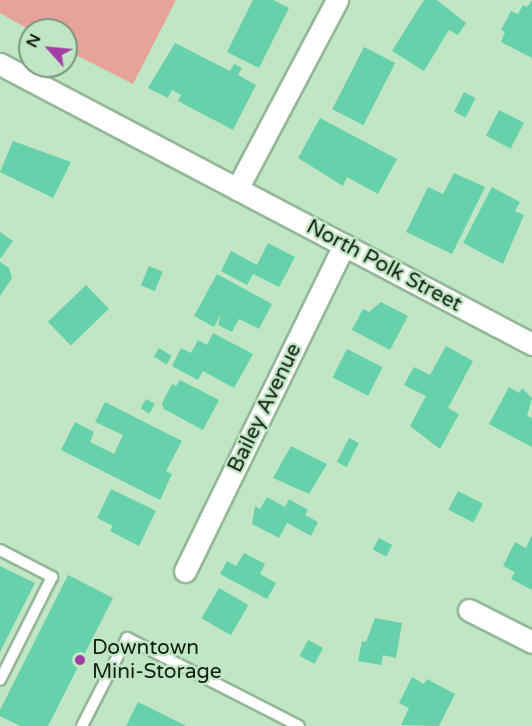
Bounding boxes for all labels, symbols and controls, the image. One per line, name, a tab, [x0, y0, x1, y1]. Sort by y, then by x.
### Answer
north arrow	[18, 18, 78, 78]
text: N	[22, 30, 46, 51]
street label: North Polk Street	[302, 214, 466, 318]
street label: Bailey Avenue	[223, 339, 307, 477]
place label: Downtown Mini-Storage	[92, 635, 222, 685]
marker: Downtown Mini-Storage	[73, 653, 87, 667]

